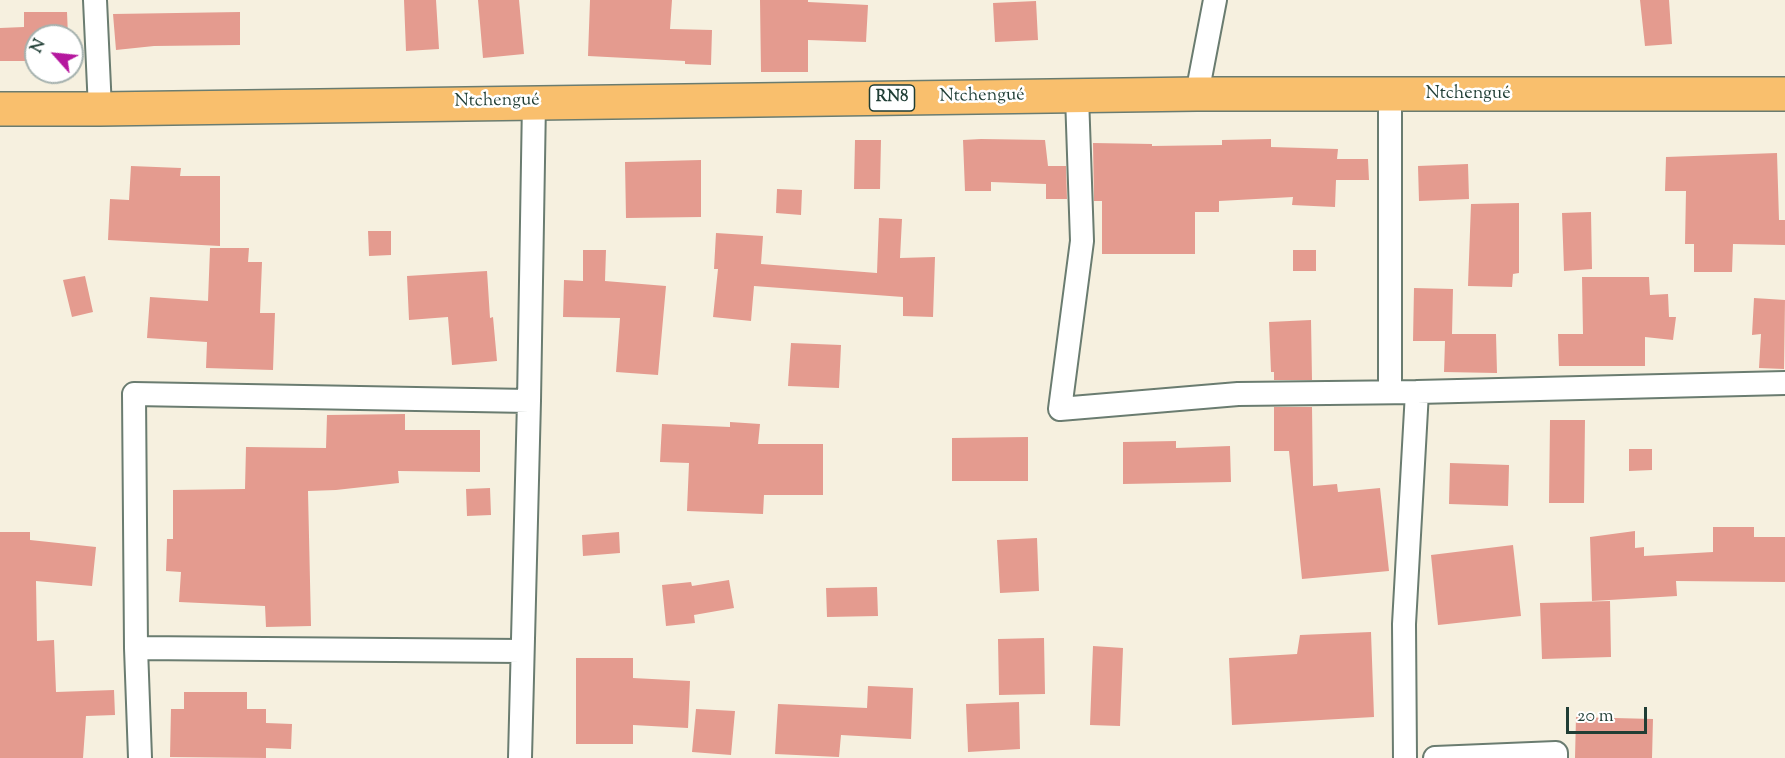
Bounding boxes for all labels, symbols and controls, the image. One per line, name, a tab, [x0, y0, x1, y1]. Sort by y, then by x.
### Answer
north arrow	[24, 24, 84, 84]
text: N	[26, 36, 52, 57]
street label: Ntchengué	[1425, 84, 1511, 106]
road number: RN8	[870, 85, 914, 111]
street label: Ntchengué	[939, 85, 1025, 109]
street label: Ntchengué	[454, 90, 540, 114]
scale bar	[1569, 695, 1650, 733]
text: 20 m	[1577, 704, 1614, 730]

